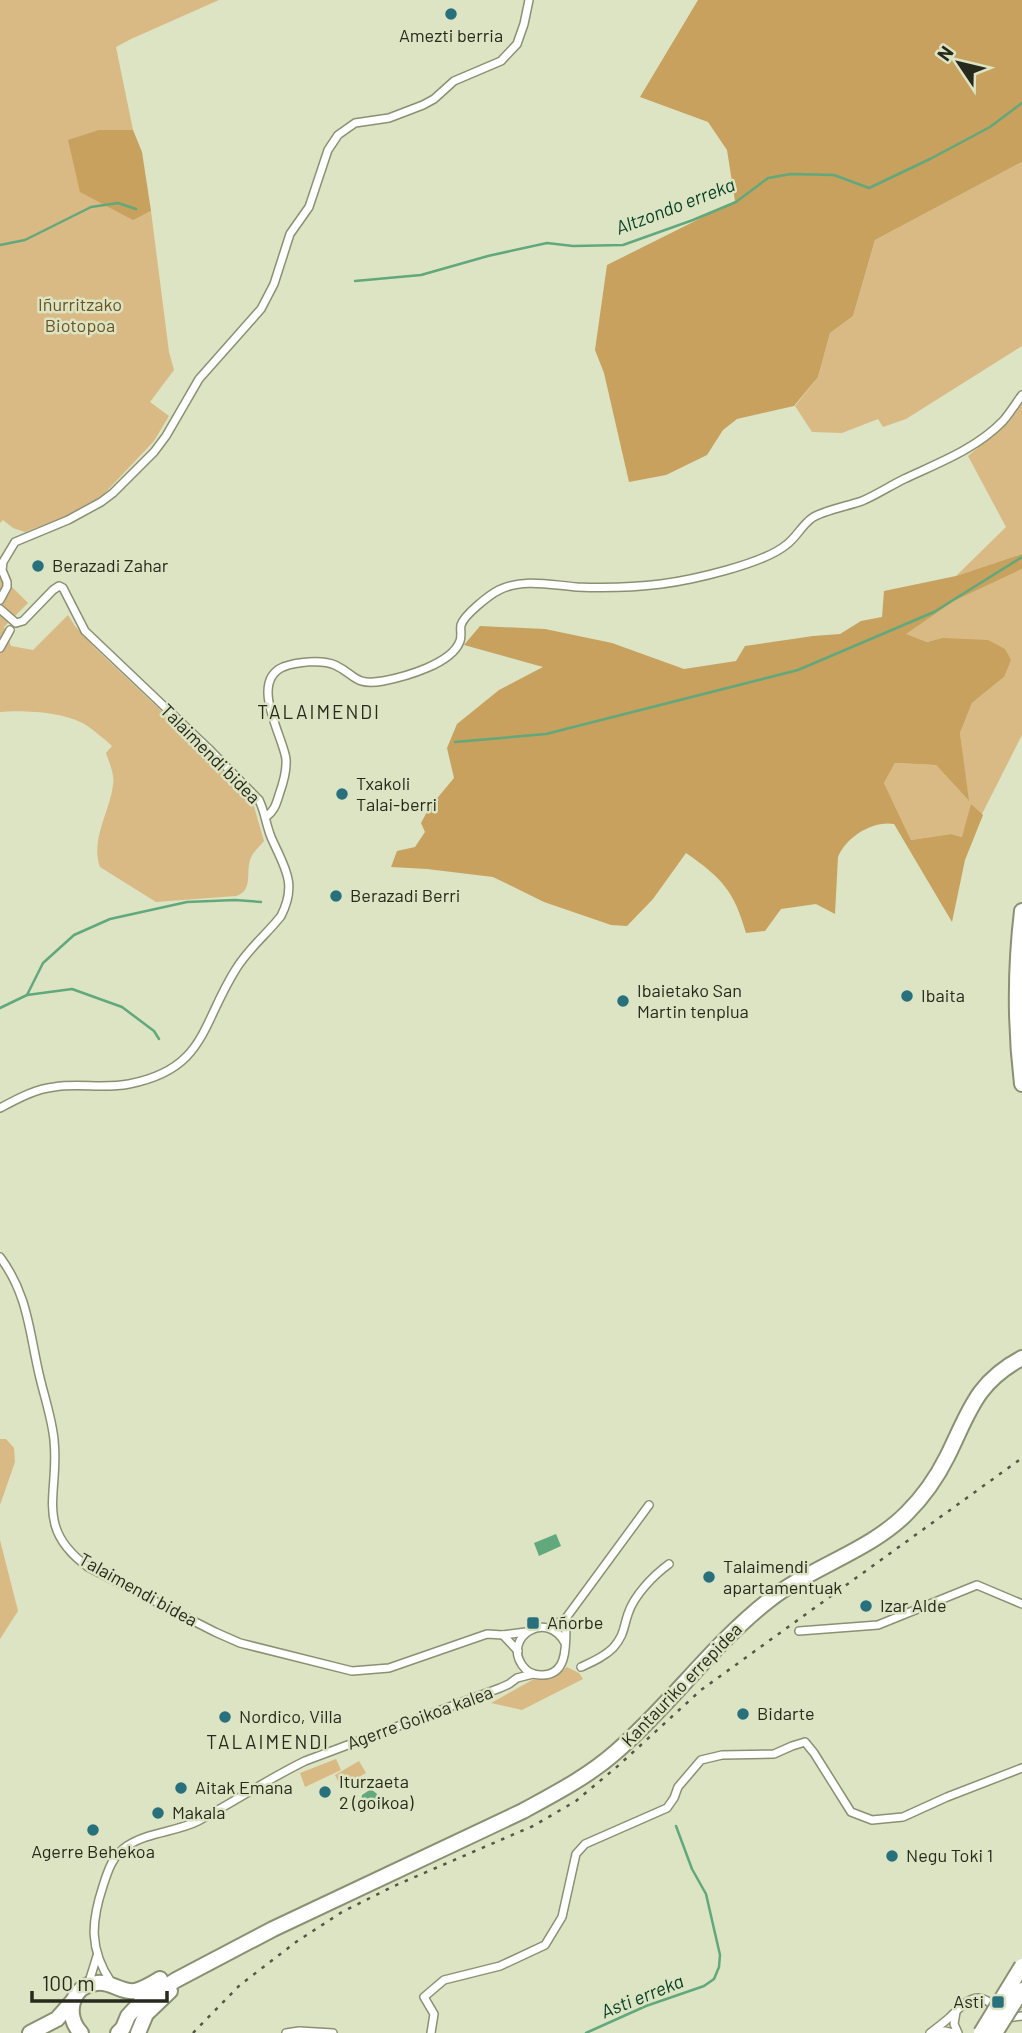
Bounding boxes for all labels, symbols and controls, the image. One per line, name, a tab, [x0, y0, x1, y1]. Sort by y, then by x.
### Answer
marker: Amezti berria	[443, 6, 459, 22]
place label: Amezti berria	[399, 24, 503, 46]
north arrow	[924, 28, 994, 98]
text: N	[932, 41, 958, 65]
water label: Altzondo erreka	[612, 172, 738, 239]
park label: Iñurritzako Biotopoa	[38, 293, 122, 336]
place label: Berazadi Zahar	[52, 554, 169, 576]
marker: Berazadi Zahar	[30, 558, 46, 574]
street label: Talaimendi bidea	[156, 699, 265, 808]
district label: TALAIMENDI	[257, 700, 381, 723]
place label: Txakoli Talai-berri	[356, 772, 437, 815]
marker: Txakoli Talai-berri	[334, 786, 350, 802]
place label: Berazadi Berri	[350, 884, 460, 906]
marker: Berazadi Berri	[328, 888, 344, 904]
place label: Ibaietako San Martin tenplua	[637, 979, 749, 1022]
place label: Ibaita	[921, 984, 965, 1006]
marker: Ibaita	[899, 988, 915, 1004]
marker: Ibaietako San Martin tenplua	[615, 993, 631, 1009]
street label: Talaimendi bidea	[75, 1548, 202, 1631]
place label: Talaimendi apartamentuak	[723, 1555, 842, 1598]
marker: Talaimendi apartamentuak	[701, 1569, 717, 1585]
place label: Izar Alde	[880, 1594, 947, 1616]
marker: Izar Alde	[858, 1598, 874, 1614]
place label: Añorbe	[547, 1611, 603, 1633]
marker: Añorbe	[525, 1615, 541, 1631]
street label: Kantauriko errepidea	[616, 1618, 746, 1751]
street label: Agerre Goikoa kalea	[344, 1680, 496, 1754]
place label: Bidarte	[757, 1702, 815, 1724]
place label: Nordico, Villa	[239, 1705, 342, 1727]
marker: Bidarte	[735, 1706, 751, 1722]
marker: Nordico, Villa	[217, 1709, 233, 1725]
district label: TALAIMENDI	[206, 1730, 330, 1753]
place label: Iturzaeta 2 (goikoa)	[339, 1770, 414, 1813]
place label: Aitak Emana	[195, 1776, 293, 1798]
marker: Aitak Emana	[173, 1780, 189, 1796]
marker: Iturzaeta 2 (goikoa)	[317, 1784, 333, 1800]
place label: Makala	[172, 1801, 225, 1823]
marker: Makala	[150, 1805, 166, 1821]
marker: Agerre Behekoa	[85, 1822, 101, 1838]
place label: Agerre Behekoa	[31, 1840, 155, 1862]
place label: Negu Toki 1	[906, 1844, 993, 1866]
marker: Negu Toki 1	[884, 1848, 900, 1864]
scale bar	[32, 1960, 166, 2004]
water label: Asti erreka	[597, 1969, 687, 2023]
text: 100 m	[42, 1970, 95, 1995]
place label: Asti	[953, 1990, 984, 2012]
marker: Asti	[990, 1994, 1006, 2010]

